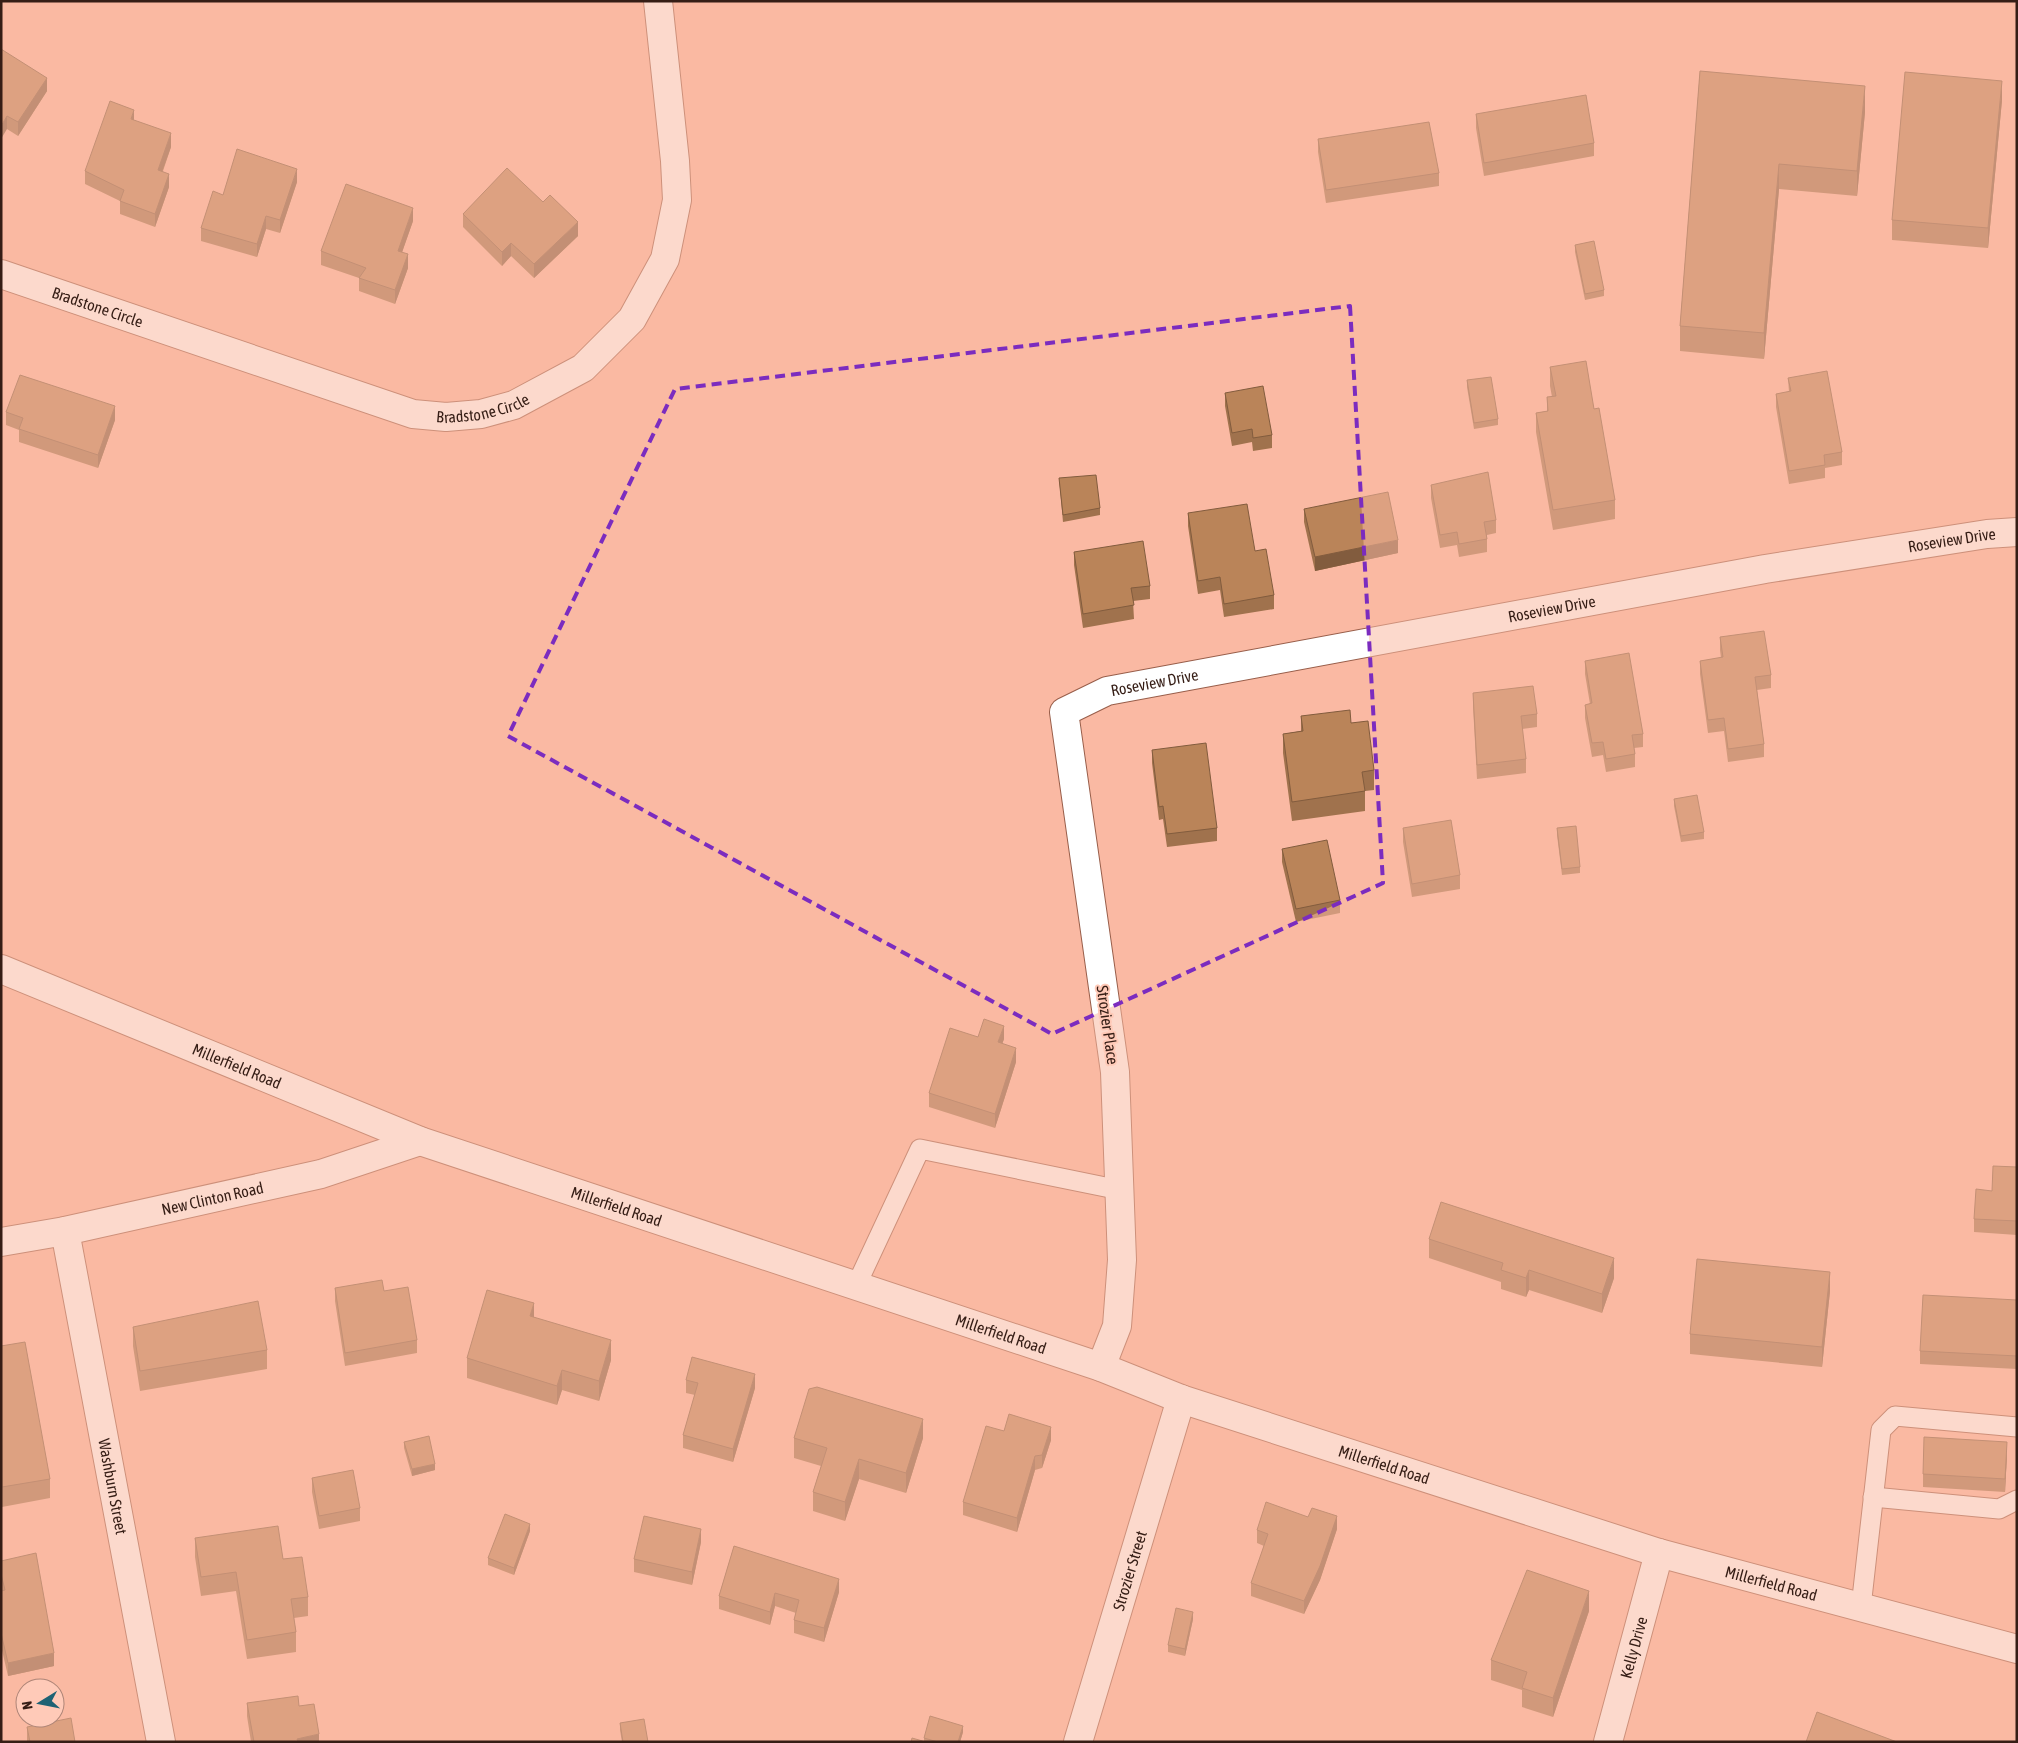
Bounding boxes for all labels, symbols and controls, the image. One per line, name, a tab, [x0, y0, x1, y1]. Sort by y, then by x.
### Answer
street label: Bradstone Circle	[50, 283, 145, 331]
street label: Bradstone Circle	[436, 390, 532, 426]
street label: Roseview Drive	[1907, 524, 1996, 555]
street label: Roseview Drive	[1506, 592, 1597, 625]
street label: Roseview Drive	[1109, 665, 1200, 699]
street label: Strozier Place	[1094, 984, 1122, 1066]
street label: Millerfield Road	[190, 1040, 284, 1092]
street label: New Clinton Road	[160, 1178, 265, 1218]
street label: Millerfield Road	[569, 1183, 664, 1230]
street label: Millerfield Road	[953, 1310, 1049, 1357]
street label: Washburn Street	[95, 1437, 131, 1536]
street label: Millerfield Road	[1336, 1441, 1432, 1487]
street label: Strozier Street	[1109, 1528, 1150, 1613]
street label: Millerfield Road	[1723, 1562, 1819, 1604]
street label: Kelly Drive	[1617, 1615, 1650, 1680]
north arrow	[15, 1678, 65, 1728]
text: N	[19, 1700, 36, 1711]

